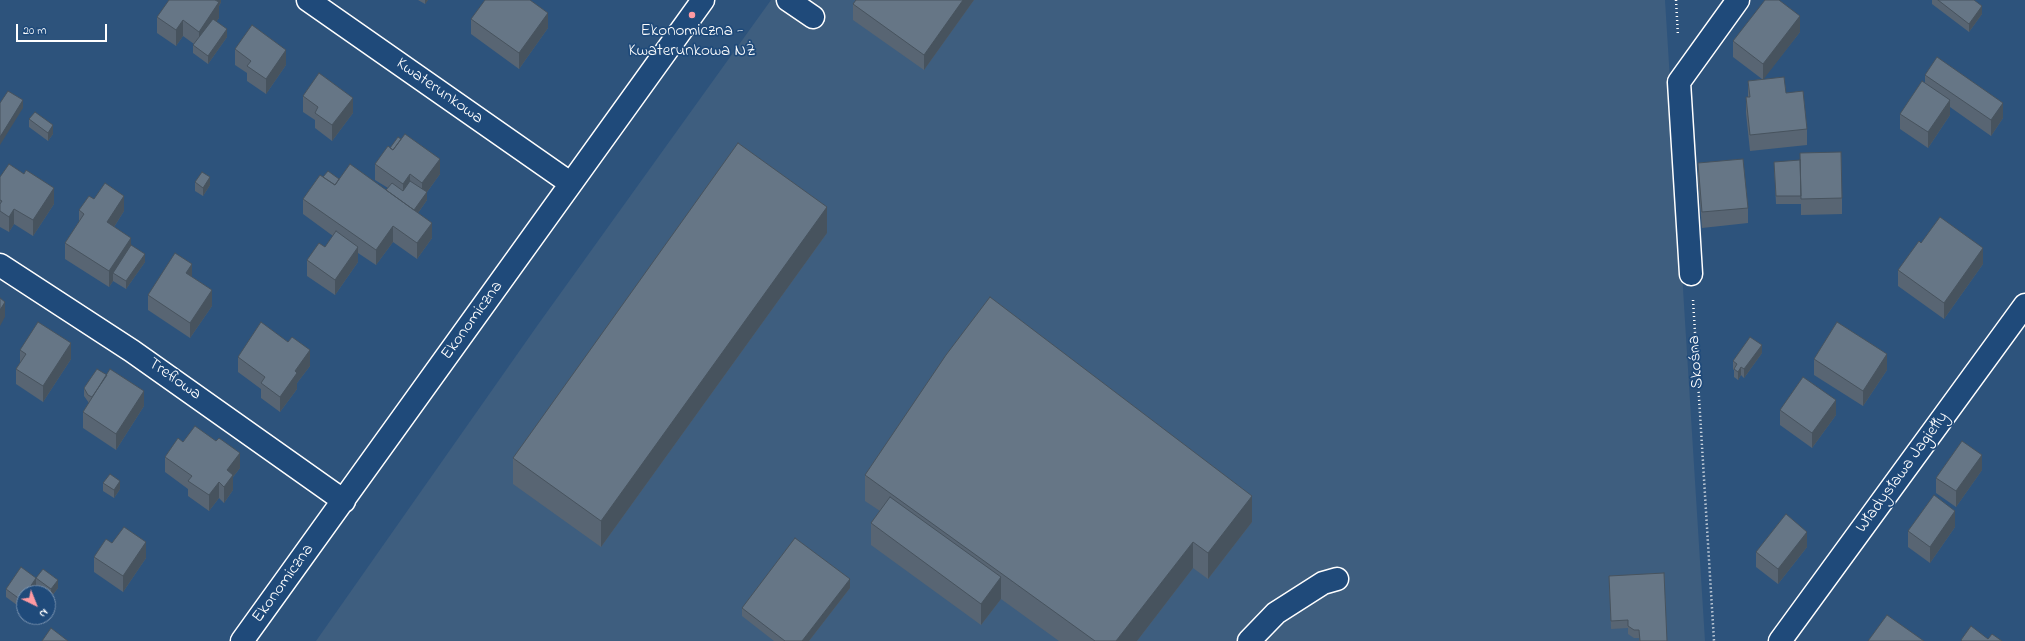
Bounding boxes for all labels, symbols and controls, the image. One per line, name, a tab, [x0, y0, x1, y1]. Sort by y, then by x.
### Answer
marker: Ekonomiczna - Kwaterunkowa NŻ	[687, 10, 697, 20]
scale bar	[18, 16, 109, 42]
text: 20 m	[23, 22, 46, 40]
place label: Ekonomiczna - Kwaterunkowa NŻ	[628, 22, 756, 62]
street label: Kwaterunkowa	[391, 54, 487, 130]
street label: Ekonomiczna	[438, 278, 508, 364]
street label: Skośna	[1685, 335, 1709, 389]
street label: Treflowa	[143, 354, 205, 406]
street label: Władysława Jagiełły	[1852, 409, 1954, 537]
street label: Ekonomiczna	[249, 541, 319, 627]
north arrow	[16, 585, 56, 625]
text: N	[35, 605, 52, 621]

